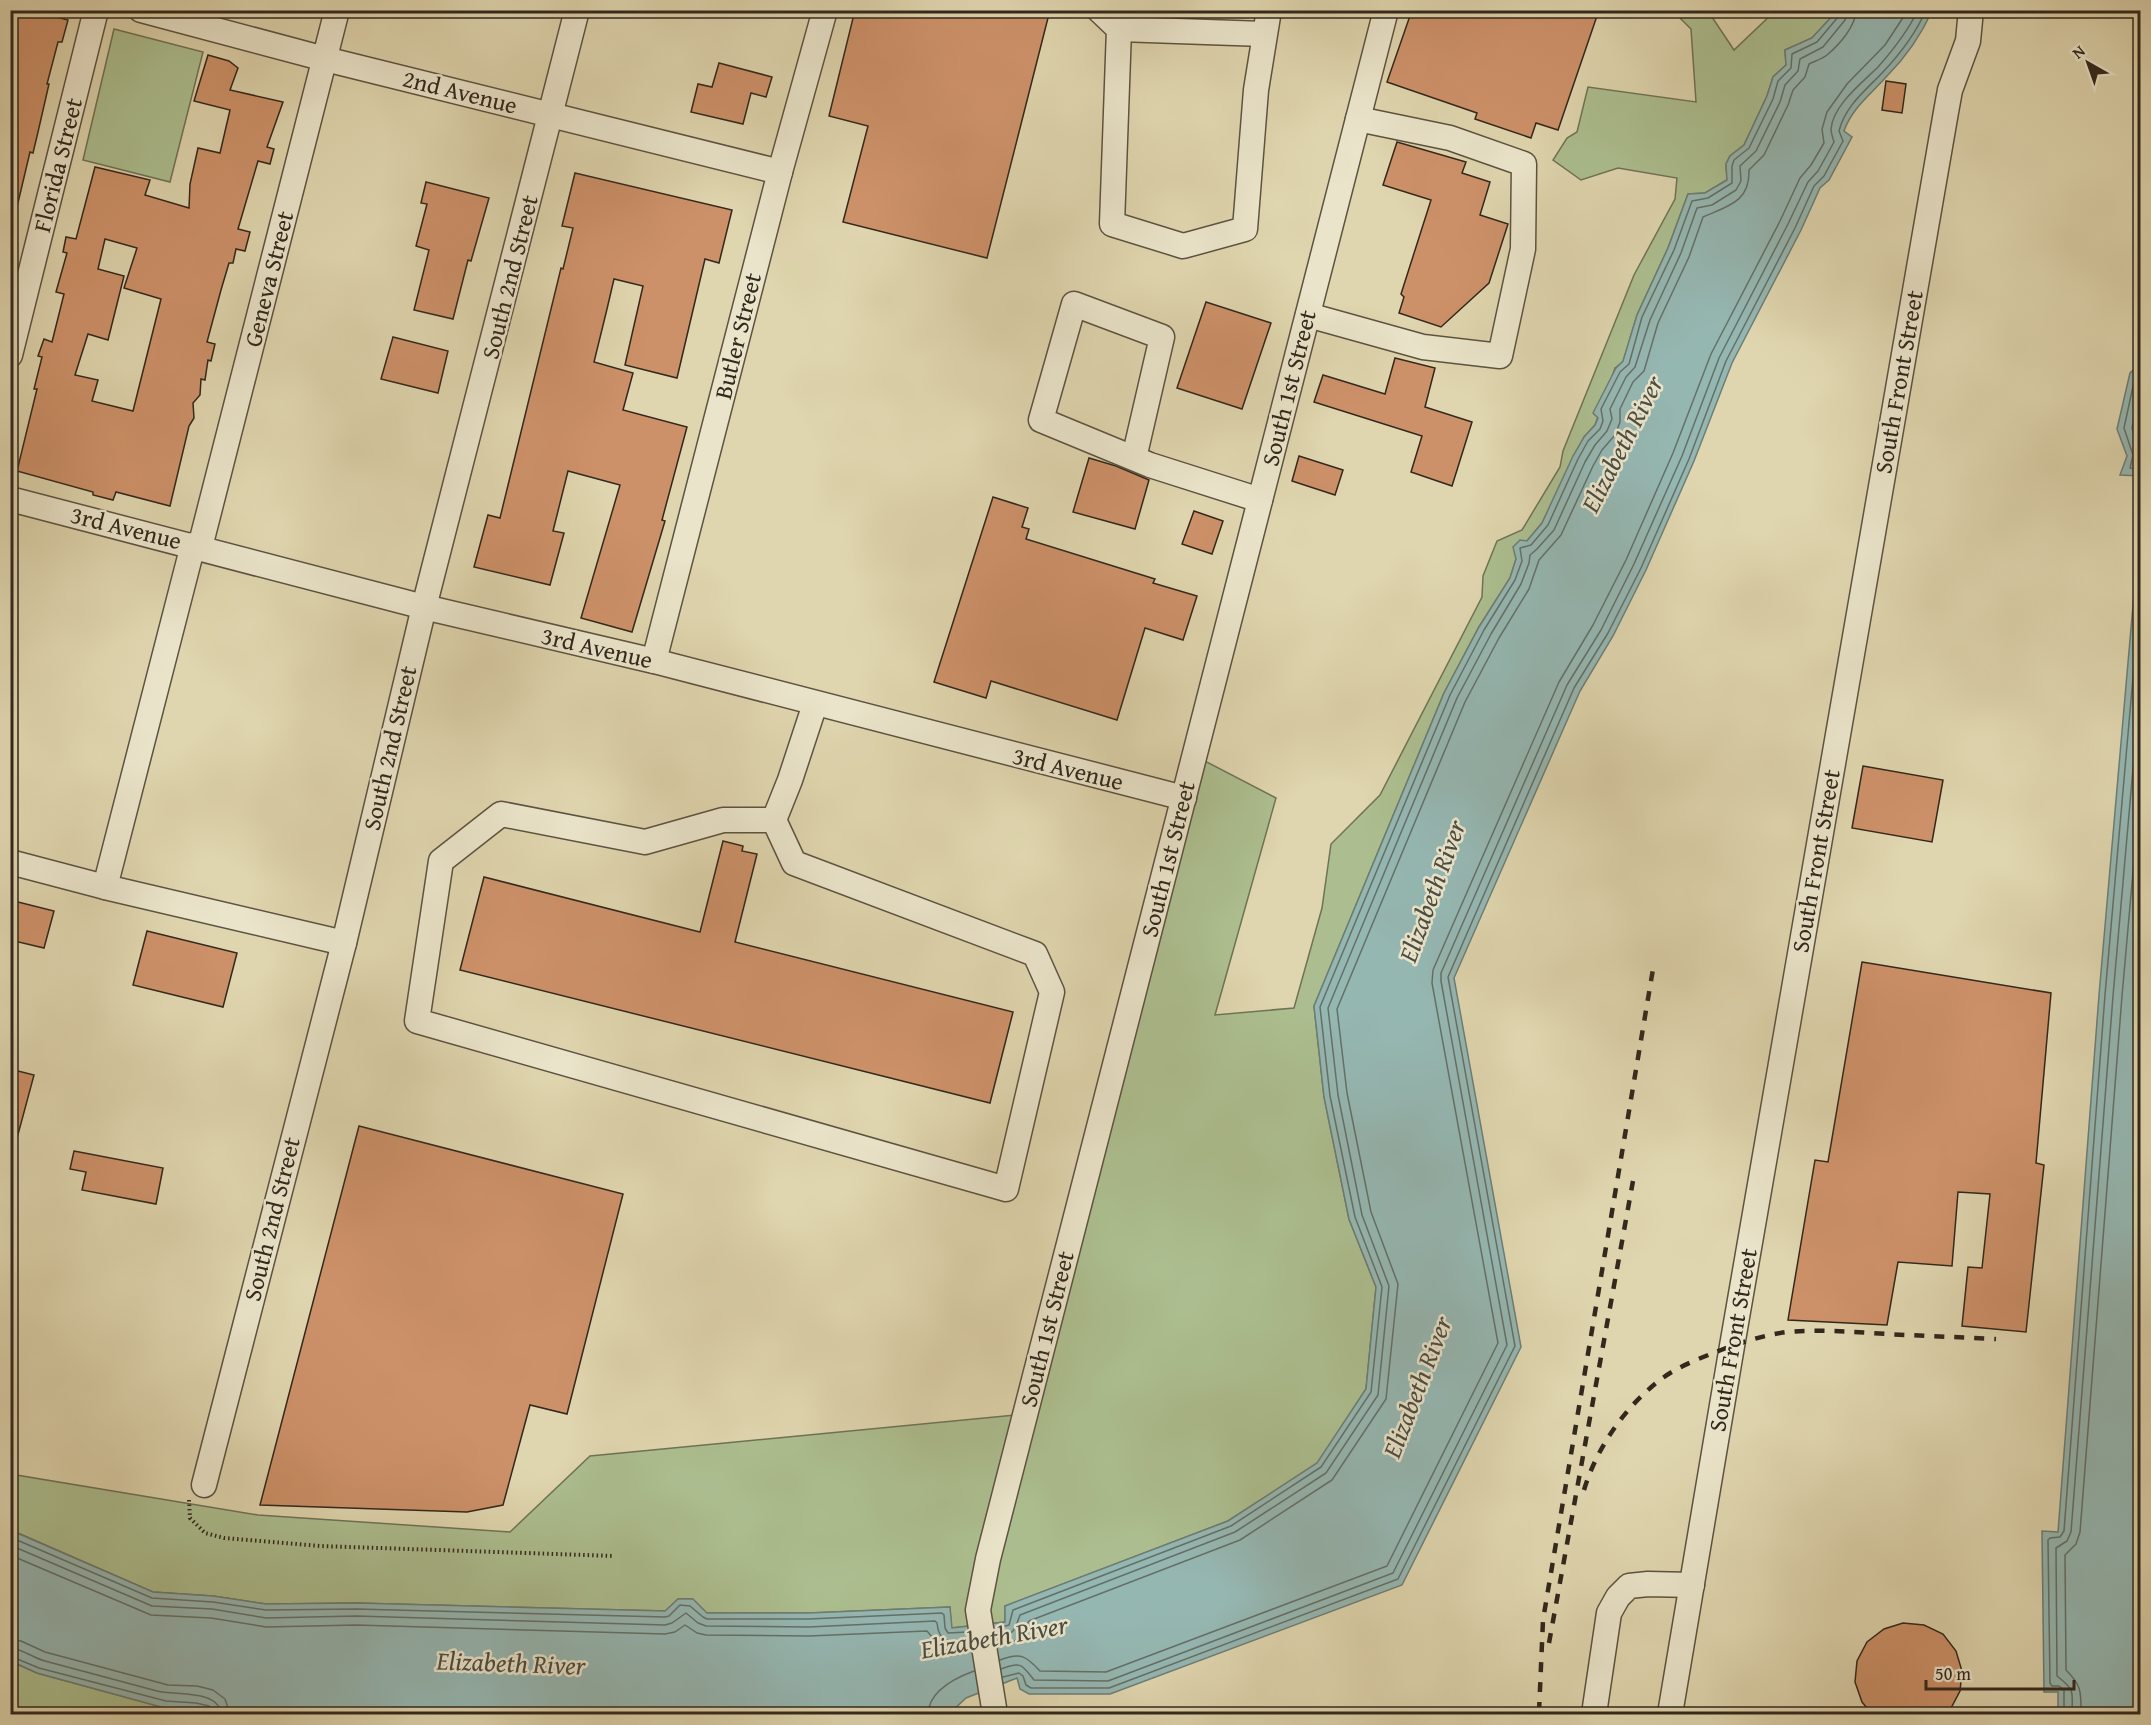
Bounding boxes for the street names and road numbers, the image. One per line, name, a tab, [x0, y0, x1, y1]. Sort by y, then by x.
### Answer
street label: 2nd Avenue	[399, 60, 521, 123]
street label: Florida Street	[24, 93, 91, 236]
street label: South 2nd Street	[472, 191, 547, 363]
street label: Geneva Street	[235, 207, 302, 351]
street label: Butler Street	[705, 269, 770, 403]
street label: South Front Street	[1865, 287, 1932, 476]
street label: South 1st Street	[1252, 306, 1325, 470]
street label: 3rd Avenue	[67, 497, 185, 558]
street label: 3rd Avenue	[538, 618, 656, 677]
street label: South 2nd Street	[354, 662, 426, 834]
street label: 3rd Avenue	[1009, 738, 1127, 799]
street label: South Front Street	[1782, 766, 1849, 955]
street label: South 1st Street	[1131, 777, 1204, 941]
street label: South 2nd Street	[234, 1133, 309, 1305]
street label: South Front Street	[1699, 1245, 1766, 1434]
street label: South 1st Street	[1010, 1247, 1083, 1411]

